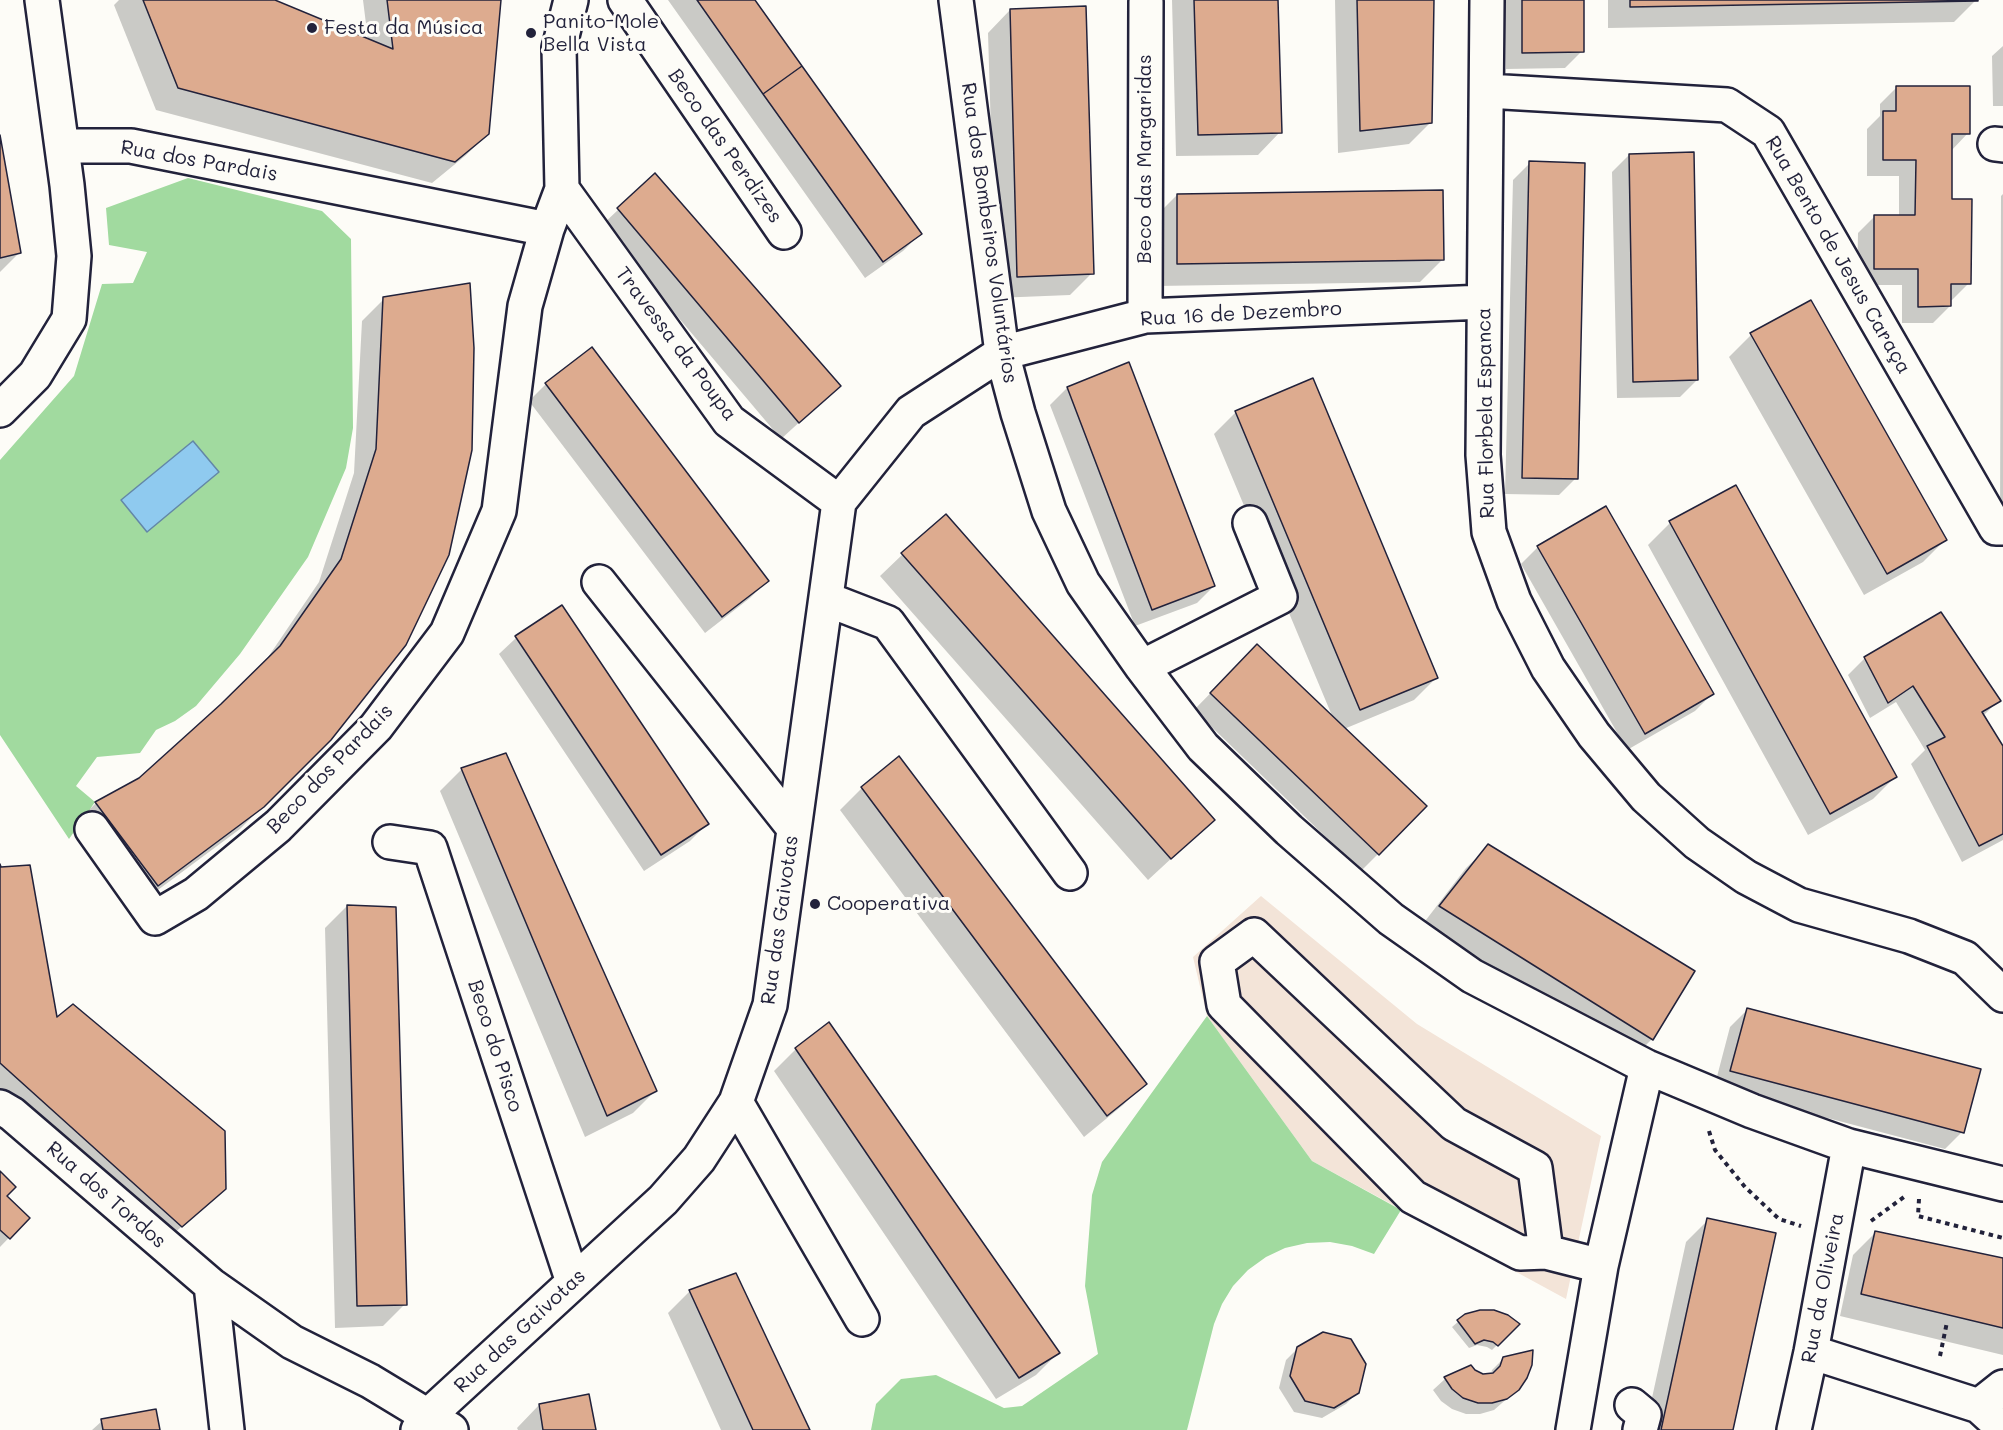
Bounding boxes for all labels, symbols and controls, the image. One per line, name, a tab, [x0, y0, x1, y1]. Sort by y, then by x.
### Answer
place label: Panito-Mole Bella Vista	[543, 10, 659, 57]
place label: Festa da Música	[324, 16, 483, 40]
marker: Festa da Música	[305, 21, 319, 35]
marker: Panito-Mole Bella Vista	[524, 26, 538, 40]
street label: Beco das Margaridas	[1133, 54, 1157, 264]
street label: Beco das Perdizes	[663, 64, 787, 228]
street label: Rua dos Bombeiros Voluntários	[956, 81, 1022, 385]
street label: Rua Bento de Jesus Caraça	[1760, 132, 1916, 378]
street label: Rua dos Pardais	[119, 135, 279, 187]
street label: Travessa da Poupa	[610, 262, 742, 426]
street label: Rua 16 de Dezembro	[1140, 297, 1342, 331]
street label: Rua Florbela Espanca	[1472, 307, 1500, 519]
street label: Beco dos Pardais	[262, 699, 398, 839]
street label: Rua das Gaivotas	[756, 834, 804, 1006]
place label: Cooperativa	[827, 892, 950, 916]
marker: Cooperativa	[808, 897, 822, 911]
street label: Beco do Pisco	[462, 977, 528, 1115]
street label: Rua dos Tordos	[41, 1137, 171, 1253]
street label: Rua da Oliveira	[1797, 1211, 1849, 1365]
street label: Rua das Gaivotas	[449, 1264, 591, 1398]

